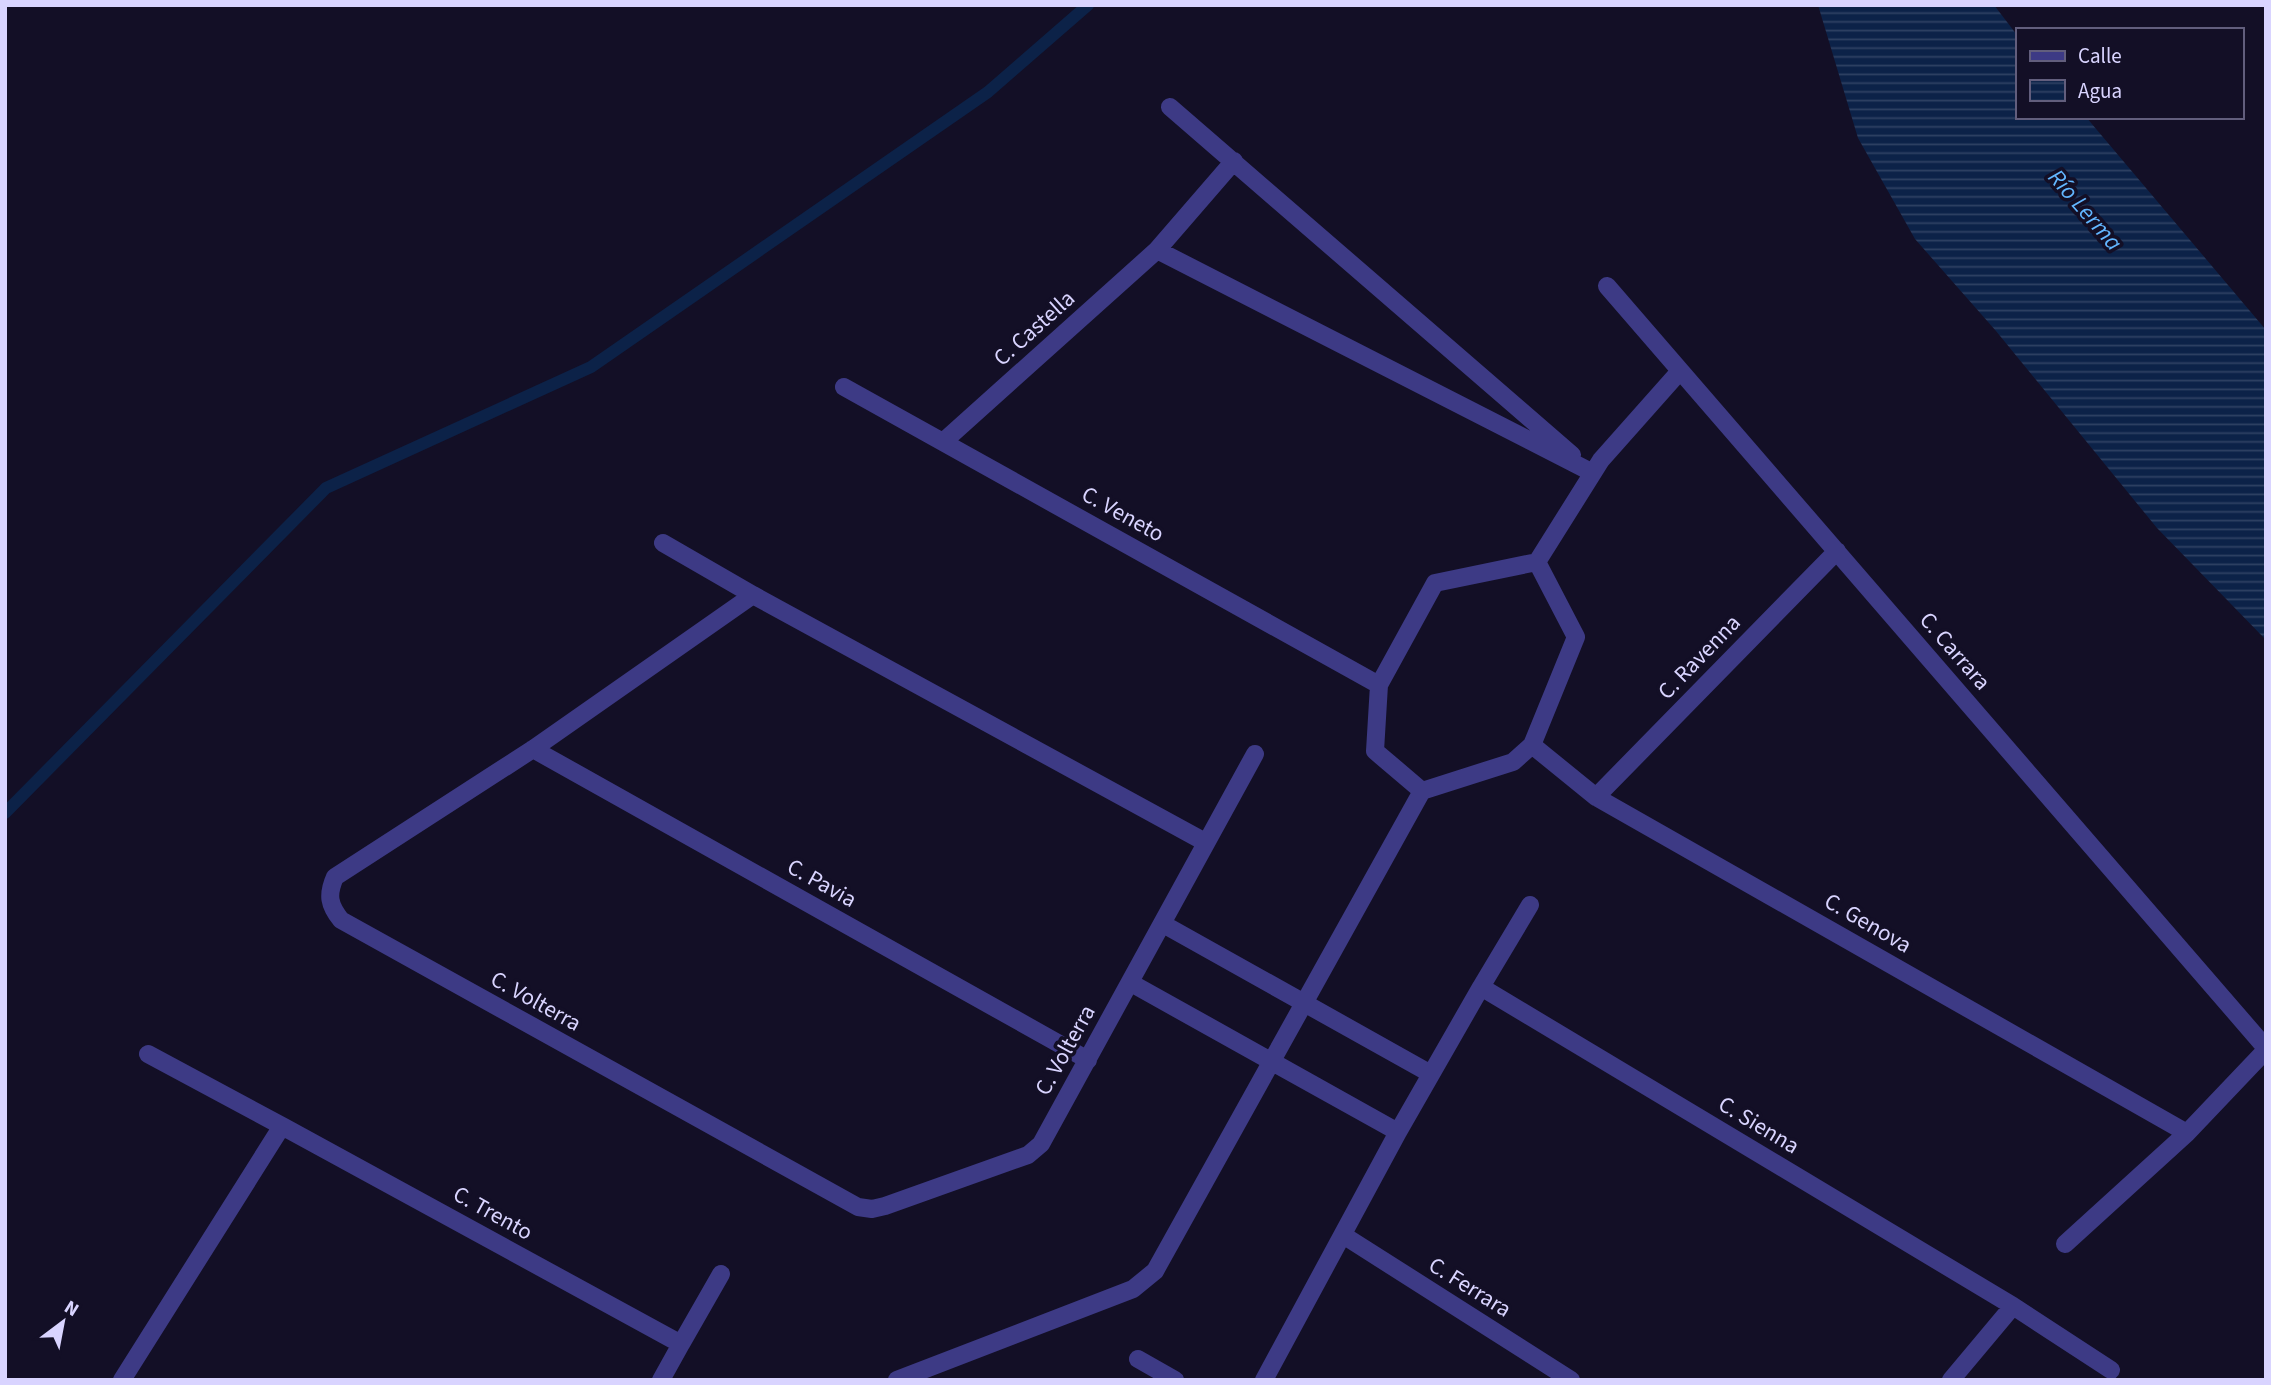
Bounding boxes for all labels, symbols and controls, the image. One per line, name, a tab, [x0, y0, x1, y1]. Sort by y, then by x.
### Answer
legend	[2016, 28, 2243, 119]
text: Calle	[2078, 41, 2122, 71]
text: Agua	[2078, 76, 2122, 106]
water label: Río Lerma	[2039, 161, 2131, 259]
street label: C. Castella	[986, 282, 1082, 374]
street label: C. Veneto	[1076, 478, 1170, 550]
street label: C. Carrara	[1912, 605, 1998, 697]
street label: C. Ravenna	[1650, 607, 1748, 707]
street label: C. Pavia	[781, 850, 863, 916]
street label: C. Genova	[1818, 885, 1918, 961]
street label: C. Volterra	[485, 963, 587, 1039]
street label: C. Volterra	[1027, 999, 1103, 1101]
street label: C. Sienna	[1712, 1088, 1806, 1162]
street label: C. Trento	[447, 1178, 539, 1248]
street label: C. Ferrara	[1422, 1249, 1518, 1325]
north arrow	[28, 1287, 98, 1357]
text: N	[59, 1294, 84, 1324]

